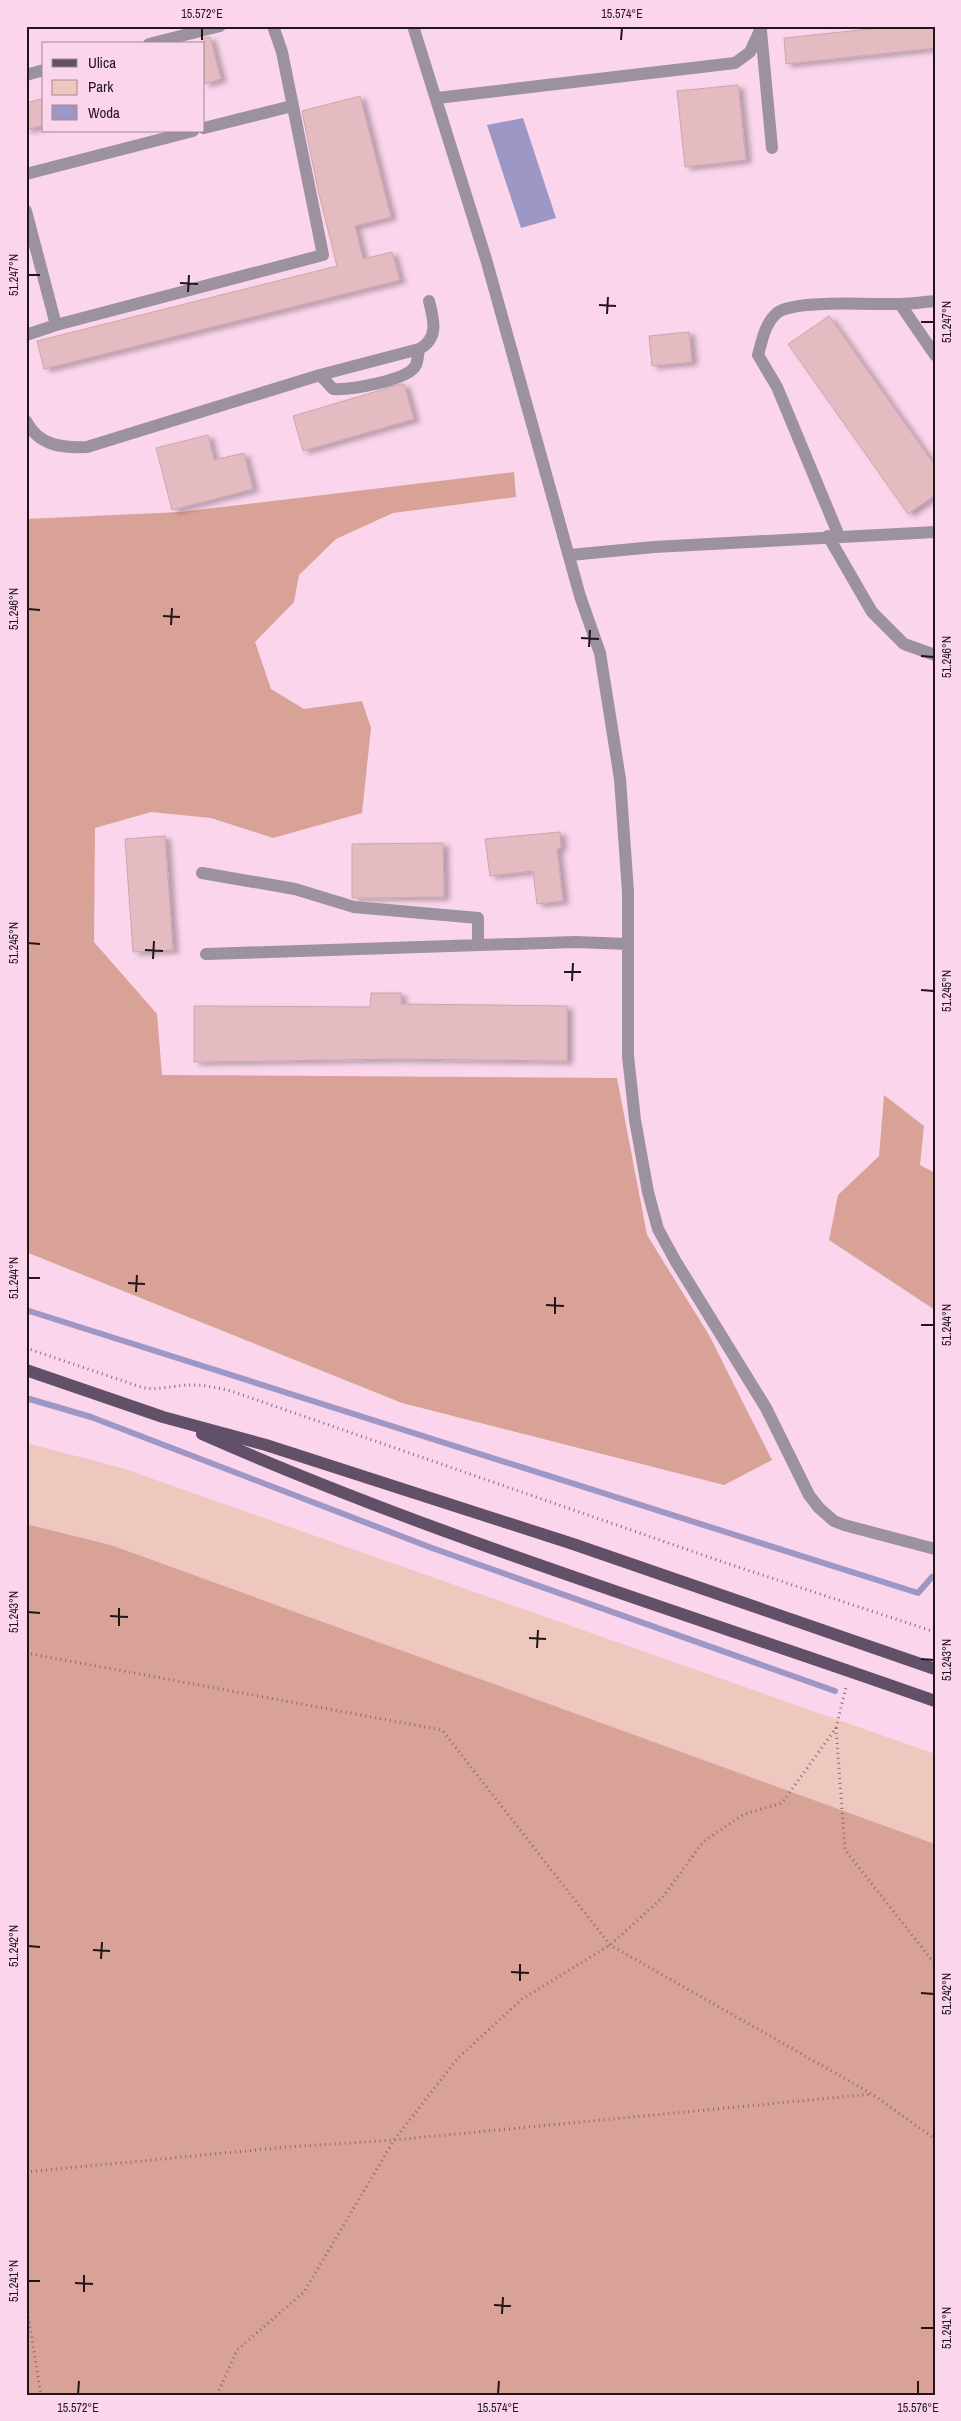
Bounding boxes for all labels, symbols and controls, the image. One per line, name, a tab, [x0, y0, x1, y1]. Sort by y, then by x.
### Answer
text: 15.572°E	[181, 6, 223, 22]
text: 15.574°E	[601, 6, 643, 22]
legend	[42, 42, 205, 132]
text: Ulica	[88, 52, 116, 73]
text: Park	[88, 76, 114, 97]
text: Woda	[88, 102, 120, 123]
text: 51.247°N	[6, 254, 22, 296]
text: 51.247°N	[939, 301, 955, 343]
text: 51.246°N	[6, 588, 22, 630]
text: 51.246°N	[939, 636, 955, 678]
text: 51.245°N	[6, 922, 22, 964]
text: 51.245°N	[939, 970, 955, 1012]
text: 51.244°N	[6, 1257, 22, 1299]
text: 51.244°N	[939, 1304, 955, 1346]
text: 51.243°N	[6, 1591, 22, 1633]
text: 51.243°N	[939, 1639, 955, 1681]
text: 51.242°N	[6, 1925, 22, 1967]
text: 51.242°N	[939, 1973, 955, 2015]
text: 51.241°N	[6, 2260, 22, 2302]
text: 51.241°N	[939, 2307, 955, 2349]
text: 15.572°E	[57, 2400, 99, 2416]
text: 15.574°E	[477, 2400, 519, 2416]
text: 15.576°E	[897, 2400, 939, 2416]

